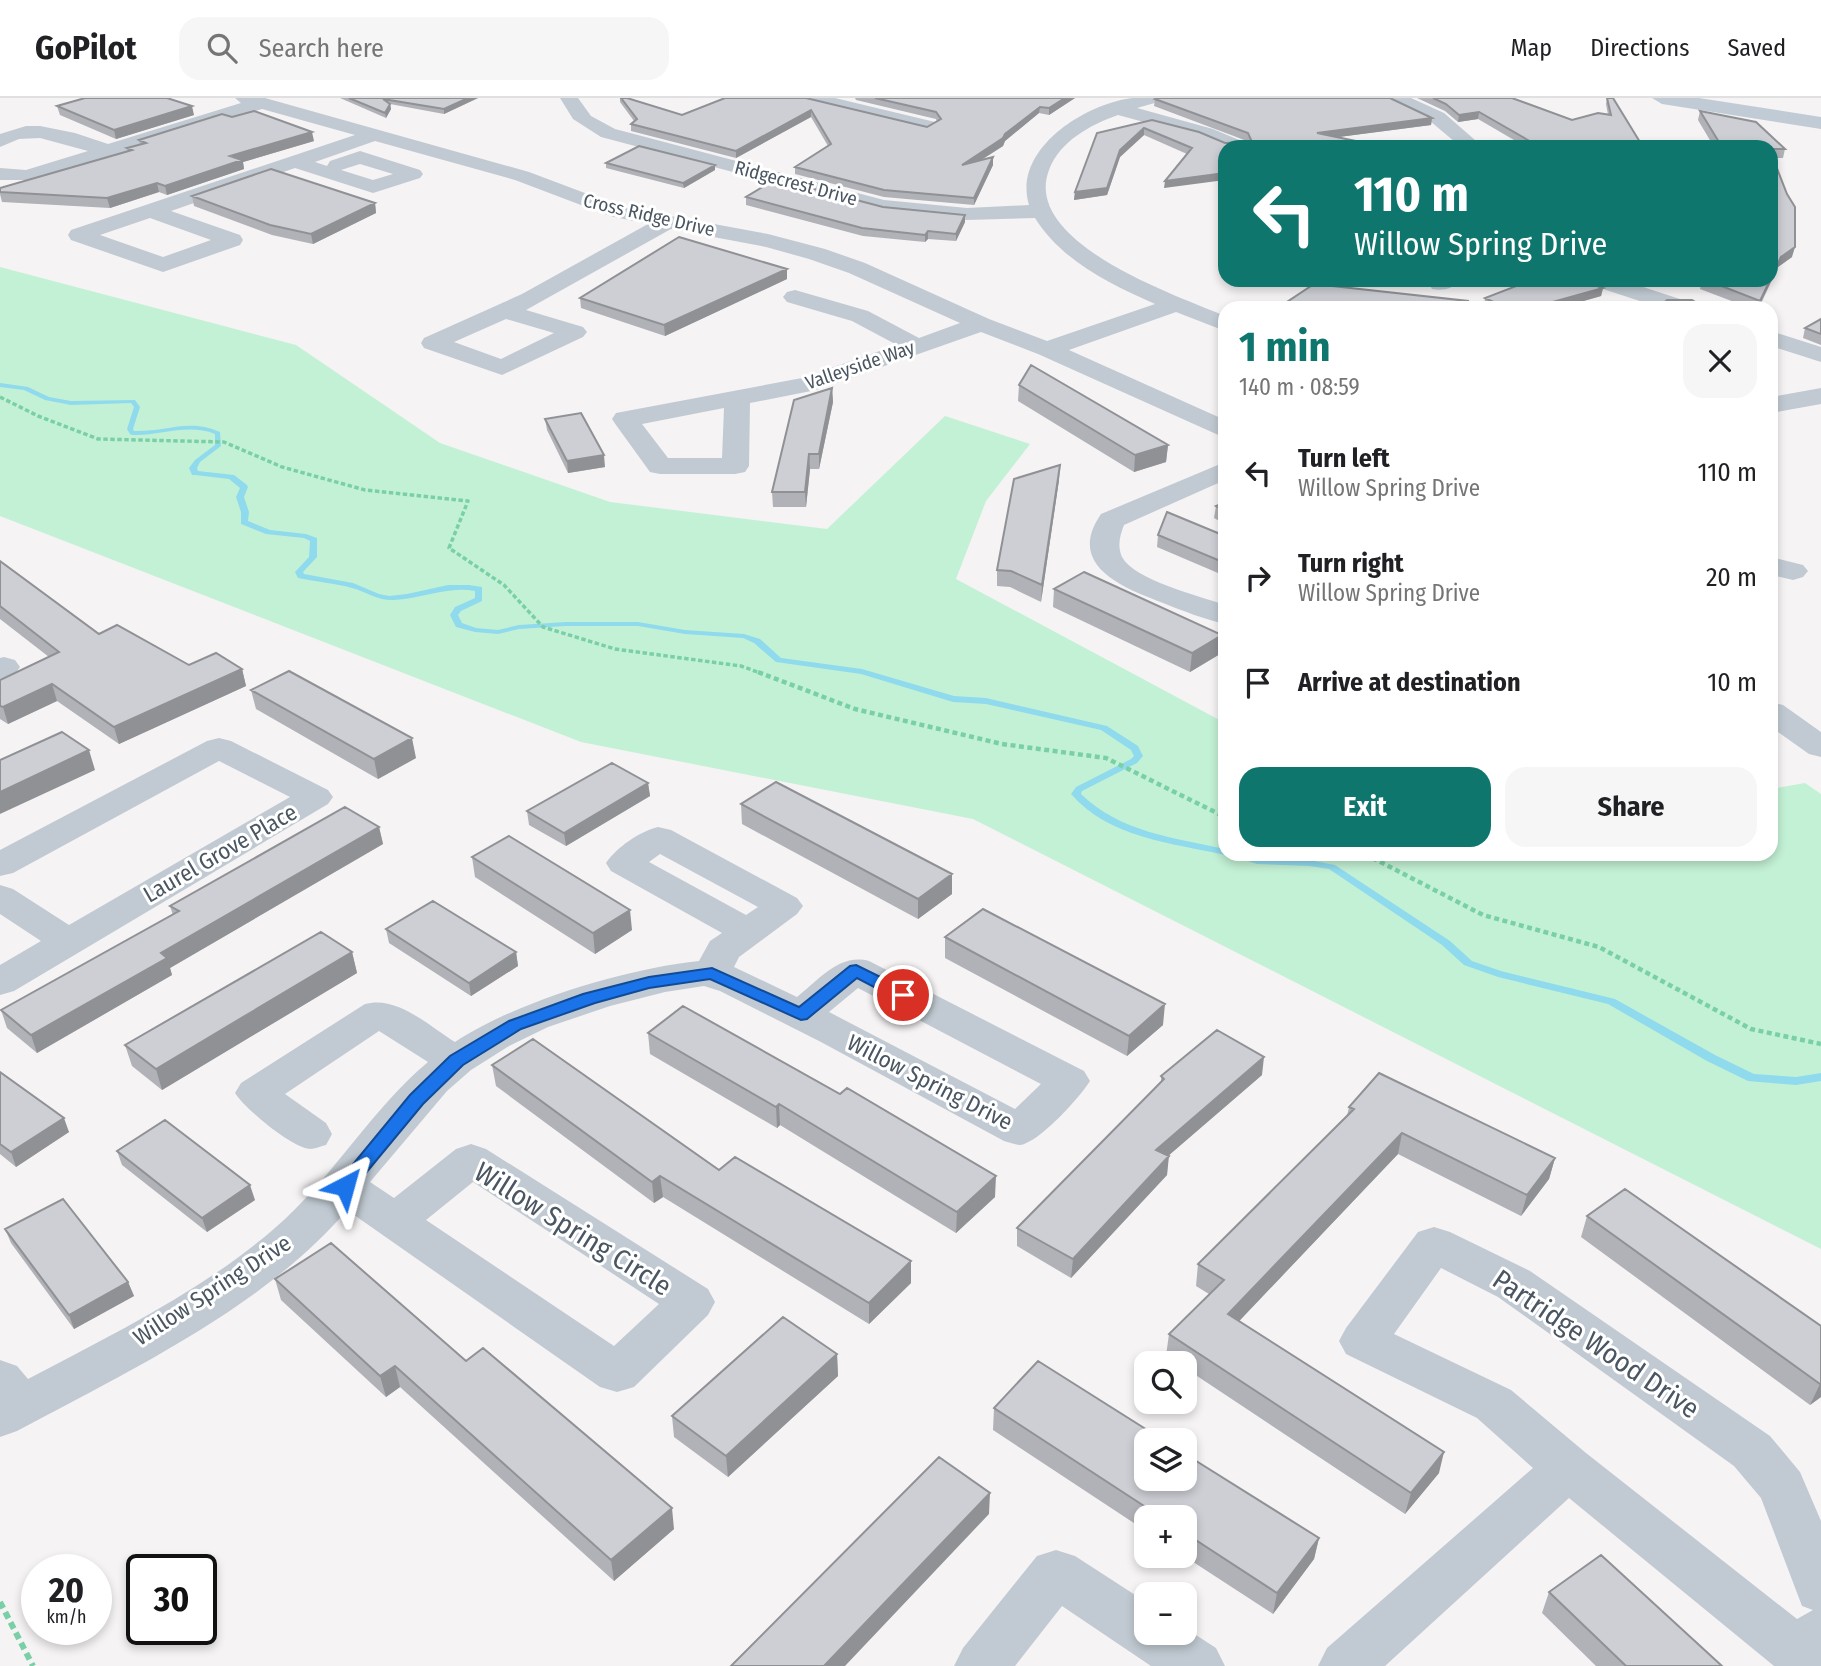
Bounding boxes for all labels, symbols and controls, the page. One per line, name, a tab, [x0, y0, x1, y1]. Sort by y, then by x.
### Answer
search box	[179, 17, 669, 80]
text: GoPilot	[35, 28, 137, 68]
icon: search	[203, 29, 241, 67]
text: Search here	[259, 33, 384, 64]
text: Map	[1511, 34, 1552, 62]
text: Directions	[1590, 34, 1689, 62]
text: Saved	[1727, 34, 1786, 62]
street label: Ridgecrest Drive	[732, 156, 860, 210]
text: 110 m	[1354, 165, 1469, 224]
icon: left	[1239, 168, 1330, 259]
street label: Cross Ridge Drive	[581, 189, 717, 241]
text: Willow Spring Drive	[1354, 225, 1607, 263]
text: 1 min	[1239, 322, 1330, 372]
button: close	[1683, 324, 1757, 398]
street label: Valleyside Way	[802, 335, 918, 394]
text: 140 m · 08:59	[1239, 373, 1360, 401]
text: Turn left	[1298, 443, 1390, 474]
icon: left	[1239, 454, 1277, 492]
text: 110 m	[1697, 457, 1757, 488]
text: Willow Spring Drive	[1298, 474, 1480, 502]
text: Turn right	[1298, 548, 1404, 579]
icon: right	[1239, 559, 1277, 597]
text: 20 m	[1706, 562, 1757, 593]
text: Willow Spring Drive	[1298, 579, 1480, 607]
icon: arrive	[1239, 664, 1277, 702]
text: Arrive at destination	[1298, 667, 1521, 698]
text: 10 m	[1707, 667, 1757, 698]
button: Exit	[1239, 767, 1491, 847]
button: Share	[1505, 767, 1757, 847]
street label: Laurel Grove Place	[138, 798, 302, 908]
pin	[873, 965, 933, 1025]
icon: arrive	[884, 976, 922, 1014]
street label: Willow Spring Drive	[843, 1028, 1017, 1136]
position arrow	[308, 1149, 382, 1223]
street label: Willow Spring Circle	[469, 1155, 677, 1303]
street label: Willow Spring Drive	[128, 1229, 296, 1351]
street label: Partridge Wood Drive	[1487, 1263, 1705, 1425]
map controls	[1134, 1351, 1197, 1645]
button: search	[1134, 1351, 1197, 1414]
button: layers	[1134, 1428, 1197, 1491]
button: +	[1134, 1505, 1197, 1568]
speed limit sign: 30	[126, 1554, 217, 1645]
text: 20	[49, 1569, 84, 1611]
button: −	[1134, 1582, 1197, 1645]
text: km/h	[46, 1606, 87, 1628]

